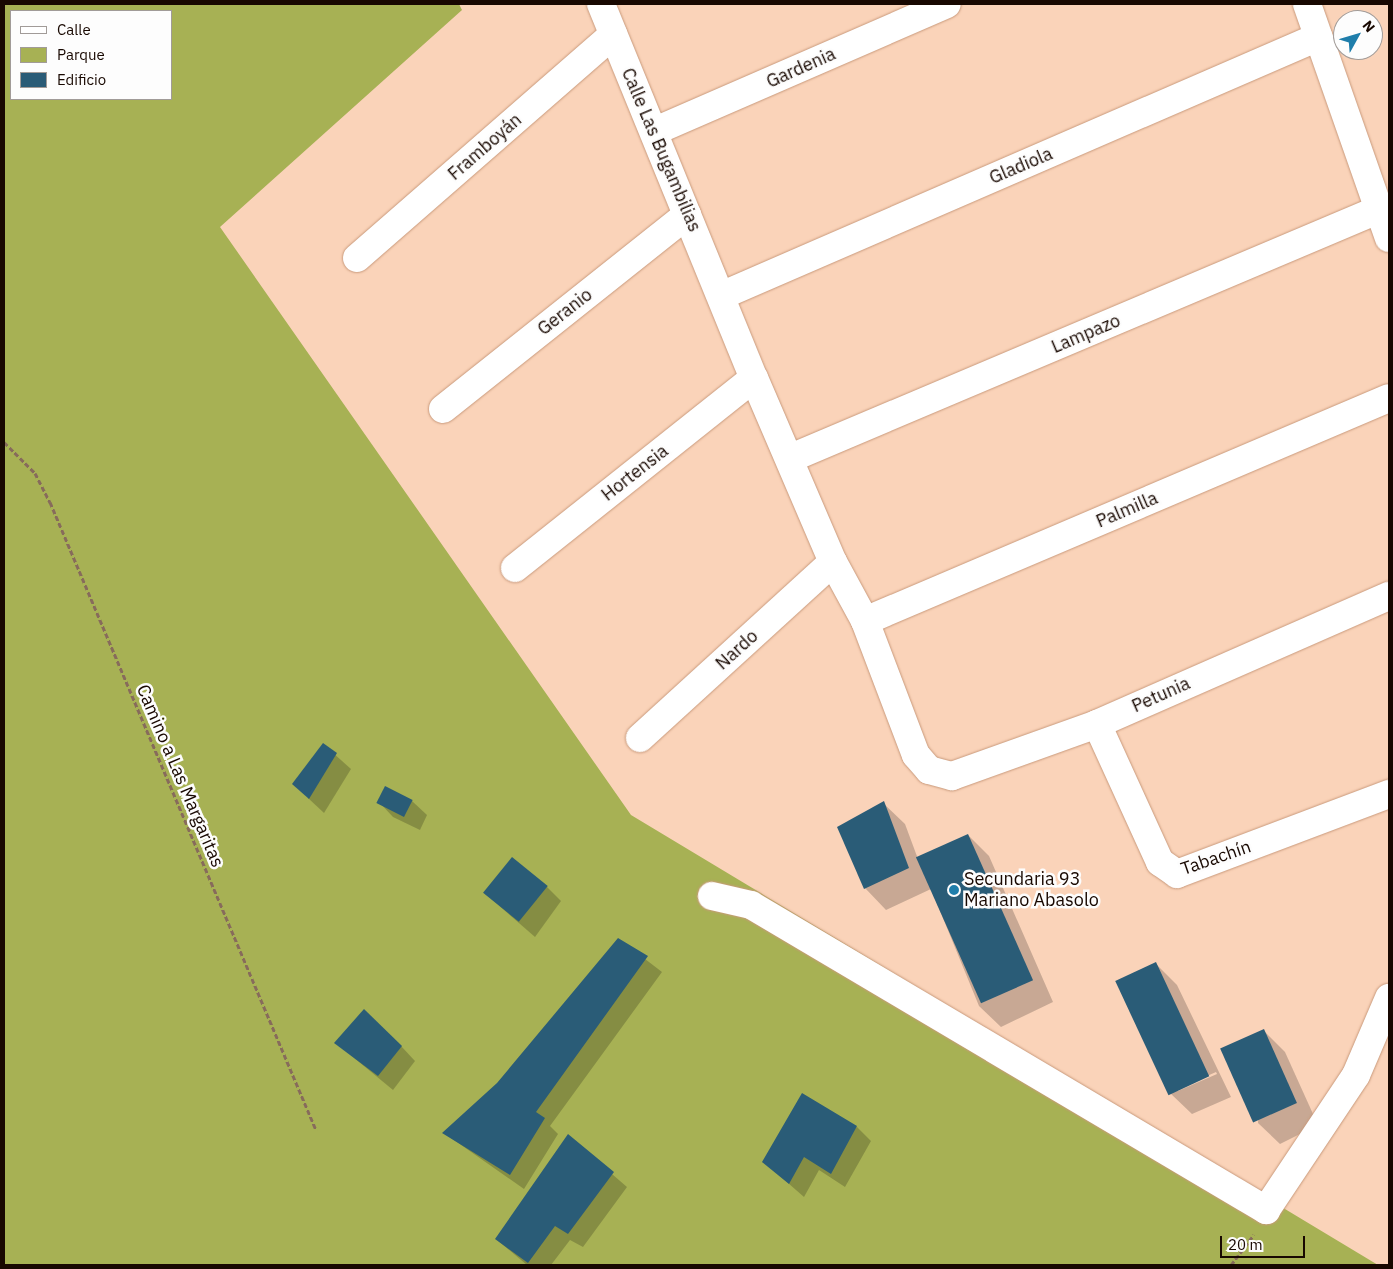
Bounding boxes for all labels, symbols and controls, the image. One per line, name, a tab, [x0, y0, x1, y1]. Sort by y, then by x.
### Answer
legend	[10, 10, 172, 100]
north arrow	[1333, 10, 1383, 60]
text: N	[1359, 17, 1379, 36]
text: Calle	[57, 20, 91, 39]
street label: Gardenia	[763, 43, 839, 93]
text: Parque	[57, 45, 105, 64]
street label: Calle Las Bugambilias	[617, 65, 705, 235]
text: Edificio	[57, 70, 106, 89]
street label: Framboyán	[444, 109, 526, 185]
street label: Gladiola	[986, 143, 1056, 189]
street label: Geranio	[533, 284, 597, 340]
street label: Lampazo	[1048, 310, 1124, 358]
street label: Hortensia	[597, 440, 673, 506]
street label: Palmilla	[1093, 487, 1161, 533]
street label: Nardo	[711, 625, 763, 675]
street label: Petunia	[1129, 673, 1193, 717]
street label: Camino a Las Margaritas	[132, 681, 228, 871]
street label: Tabachín	[1178, 836, 1254, 880]
place label: Secundaria 93 Mariano Abasolo	[964, 869, 1099, 912]
marker: Secundaria 93 Mariano Abasolo	[948, 884, 960, 896]
scale bar	[1223, 1226, 1308, 1258]
text: 20 m	[1228, 1235, 1263, 1254]

